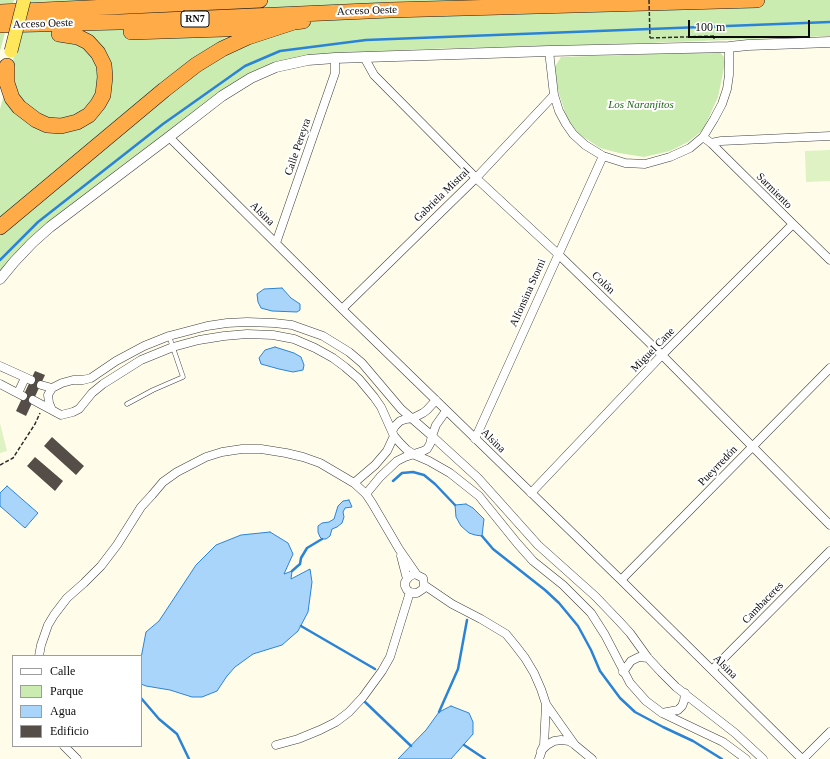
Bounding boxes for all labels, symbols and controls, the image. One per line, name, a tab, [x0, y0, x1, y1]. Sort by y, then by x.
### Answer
street label: Acceso Oeste	[337, 3, 397, 19]
road number: RN7	[181, 11, 209, 27]
scale bar	[690, 12, 812, 38]
street label: Acceso Oeste	[13, 16, 73, 32]
text: 100 m	[695, 20, 725, 34]
park label: Los Naranjitos	[608, 98, 674, 112]
street label: Calle Pereyra	[282, 117, 314, 177]
street label: Gabriela Mistral	[411, 165, 473, 225]
street label: Sarmiento	[753, 170, 795, 212]
street label: Alsina	[247, 199, 277, 229]
street label: Alfonsina Storni	[507, 257, 549, 329]
street label: Colón	[589, 269, 617, 297]
street label: Miguel Cane	[628, 325, 678, 375]
street label: Alsina	[478, 426, 508, 456]
street label: Pueyrredón	[696, 443, 740, 489]
street label: Cambaceres	[740, 579, 786, 627]
street label: Alsina	[710, 652, 740, 682]
legend	[12, 655, 142, 747]
text: Calle	[50, 664, 75, 678]
text: Parque	[50, 684, 83, 698]
text: Agua	[50, 704, 76, 718]
text: Edificio	[50, 724, 89, 738]

